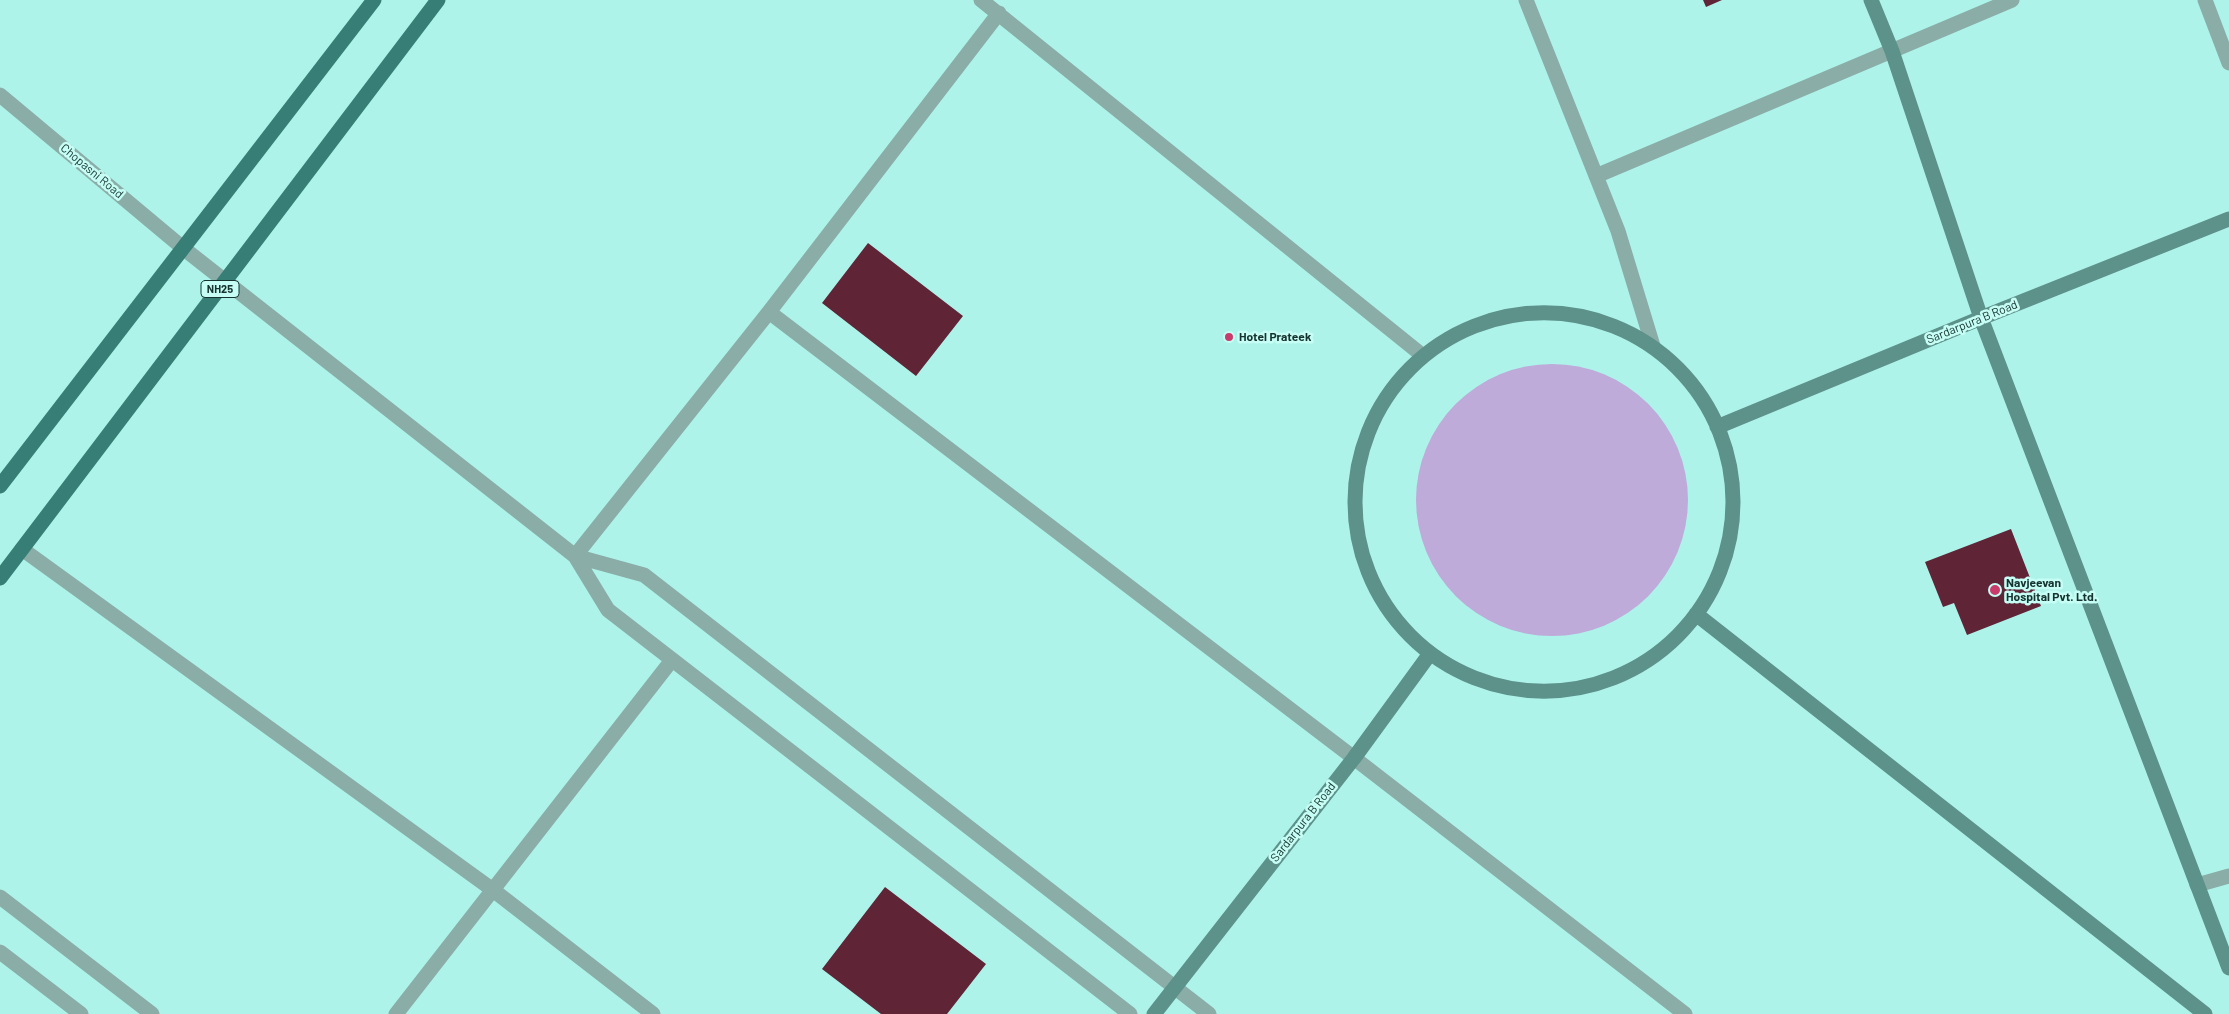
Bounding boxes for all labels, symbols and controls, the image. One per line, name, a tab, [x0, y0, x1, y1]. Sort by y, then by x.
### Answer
street label: Chopasni Road	[58, 141, 126, 201]
road number: NH25	[201, 280, 239, 298]
street label: Sardarpura B Road	[1924, 297, 2020, 347]
place label: Hotel Prateek	[1239, 330, 1311, 344]
marker: Hotel Prateek	[1223, 331, 1235, 343]
place label: Navjeevan Hospital Pvt. Ltd.	[2006, 576, 2097, 604]
marker: Navjeevan Hospital Pvt. Ltd.	[1988, 583, 2002, 597]
street label: Sardarpura B Road	[1268, 779, 1338, 865]

